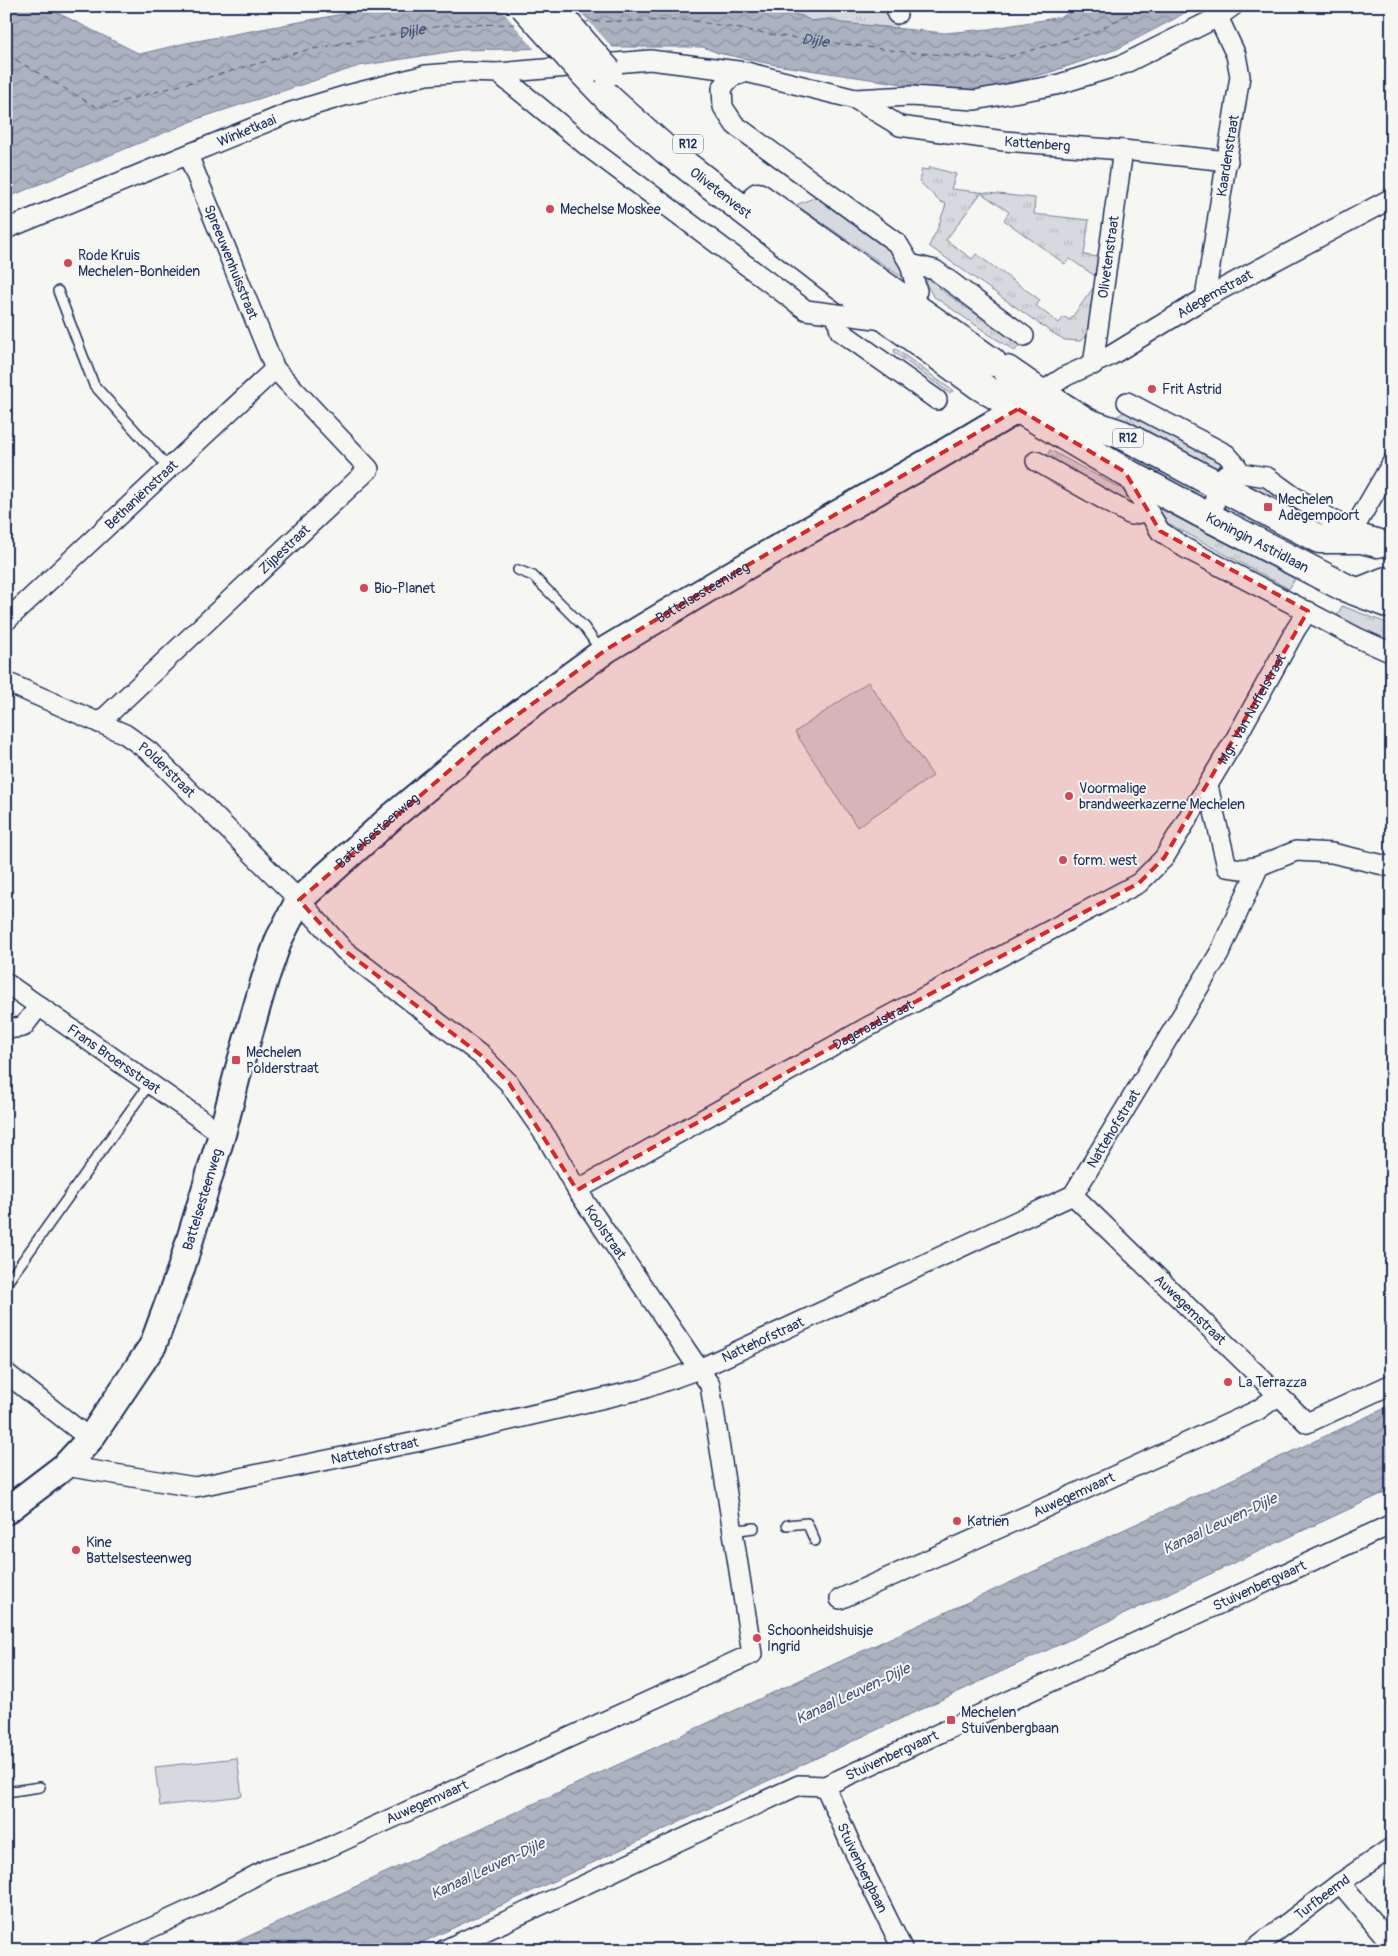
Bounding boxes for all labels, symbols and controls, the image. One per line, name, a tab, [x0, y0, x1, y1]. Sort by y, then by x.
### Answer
water label: Dijle	[397, 19, 428, 43]
water label: Dijle	[801, 29, 831, 52]
street label: Winketkaai	[215, 110, 279, 150]
street label: Kaardenstraat	[1213, 113, 1242, 198]
street label: Kattenberg	[1004, 133, 1071, 154]
road number: R12	[673, 134, 703, 154]
street label: Olivetenvest	[687, 163, 756, 222]
place label: Mechelse Moskee	[560, 201, 661, 218]
street label: Spreeuwenhuisstraat	[200, 202, 262, 322]
marker: Mechelse Moskee	[544, 203, 556, 215]
street label: Olivetenstraat	[1094, 214, 1122, 300]
place label: Rode Kruis Mechelen-Bonheiden	[78, 247, 200, 280]
marker: Rode Kruis Mechelen-Bonheiden	[62, 257, 74, 269]
street label: Adegemstraat	[1173, 266, 1256, 322]
place label: Frit Astrid	[1162, 381, 1222, 398]
marker: Frit Astrid	[1146, 383, 1158, 395]
road number: R12	[1113, 428, 1143, 448]
street label: Bethaniënstraat	[101, 456, 181, 533]
place label: Mechelen Adegempoort	[1278, 491, 1360, 524]
marker: Mechelen Adegempoort	[1262, 501, 1274, 513]
street label: Koningin Astridlaan	[1203, 509, 1312, 576]
street label: Zijpestraat	[255, 521, 313, 577]
street label: Battelsesteenweg	[653, 558, 752, 626]
place label: Bio-Planet	[374, 580, 436, 597]
marker: Bio-Planet	[358, 582, 370, 594]
street label: Mgr. Van Nuffelstraat	[1214, 650, 1290, 767]
street label: Polderstraat	[135, 738, 199, 801]
place label: Voormalige brandweerkazerne Mechelen	[1079, 780, 1245, 813]
street label: Battelsesteenweg	[332, 789, 422, 872]
marker: Voormalige brandweerkazerne Mechelen	[1063, 790, 1075, 802]
place label: form. west	[1073, 852, 1138, 869]
marker: form. west	[1057, 854, 1069, 866]
street label: Dageraadstraat	[830, 996, 917, 1053]
street label: Frans Broersstraat	[64, 1020, 164, 1097]
place label: Mechelen Polderstraat	[246, 1044, 319, 1077]
marker: Mechelen Polderstraat	[230, 1054, 242, 1066]
street label: Nattehofstraat	[1083, 1086, 1144, 1171]
street label: Battelsesteenweg	[179, 1146, 226, 1252]
street label: Koolstraat	[581, 1202, 630, 1263]
street label: Auwegemstraat	[1151, 1271, 1230, 1348]
street label: Nattehofstraat	[719, 1313, 807, 1366]
place label: La Terrazza	[1238, 1374, 1307, 1391]
marker: La Terrazza	[1222, 1376, 1234, 1388]
street label: Nattehofstraat	[329, 1433, 420, 1468]
street label: Auwegemvaart	[1030, 1468, 1118, 1521]
water label: Kanaal Leuven-Dijle	[1160, 1489, 1282, 1559]
place label: Katrien	[967, 1513, 1009, 1530]
marker: Katrien	[951, 1515, 963, 1527]
place label: Kine Battelsesteenweg	[86, 1534, 191, 1567]
marker: Kine Battelsesteenweg	[70, 1544, 82, 1556]
street label: Stuivenbergvaart	[1210, 1556, 1309, 1614]
place label: Schoonheidshuisje Ingrid	[767, 1622, 873, 1655]
marker: Schoonheidshuisje Ingrid	[751, 1632, 763, 1644]
water label: Kanaal Leuven-Dijle	[793, 1659, 915, 1729]
place label: Mechelen Stuivenbergbaan	[961, 1704, 1059, 1737]
marker: Mechelen Stuivenbergbaan	[945, 1714, 957, 1726]
street label: Stuivenbergvaart	[843, 1726, 941, 1784]
street label: Auwegemvaart	[383, 1776, 471, 1828]
street label: Stuivenbergbaan	[834, 1820, 892, 1916]
water label: Kanaal Leuven-Dijle	[428, 1834, 550, 1904]
street label: Turfbeemd	[1291, 1870, 1353, 1923]

